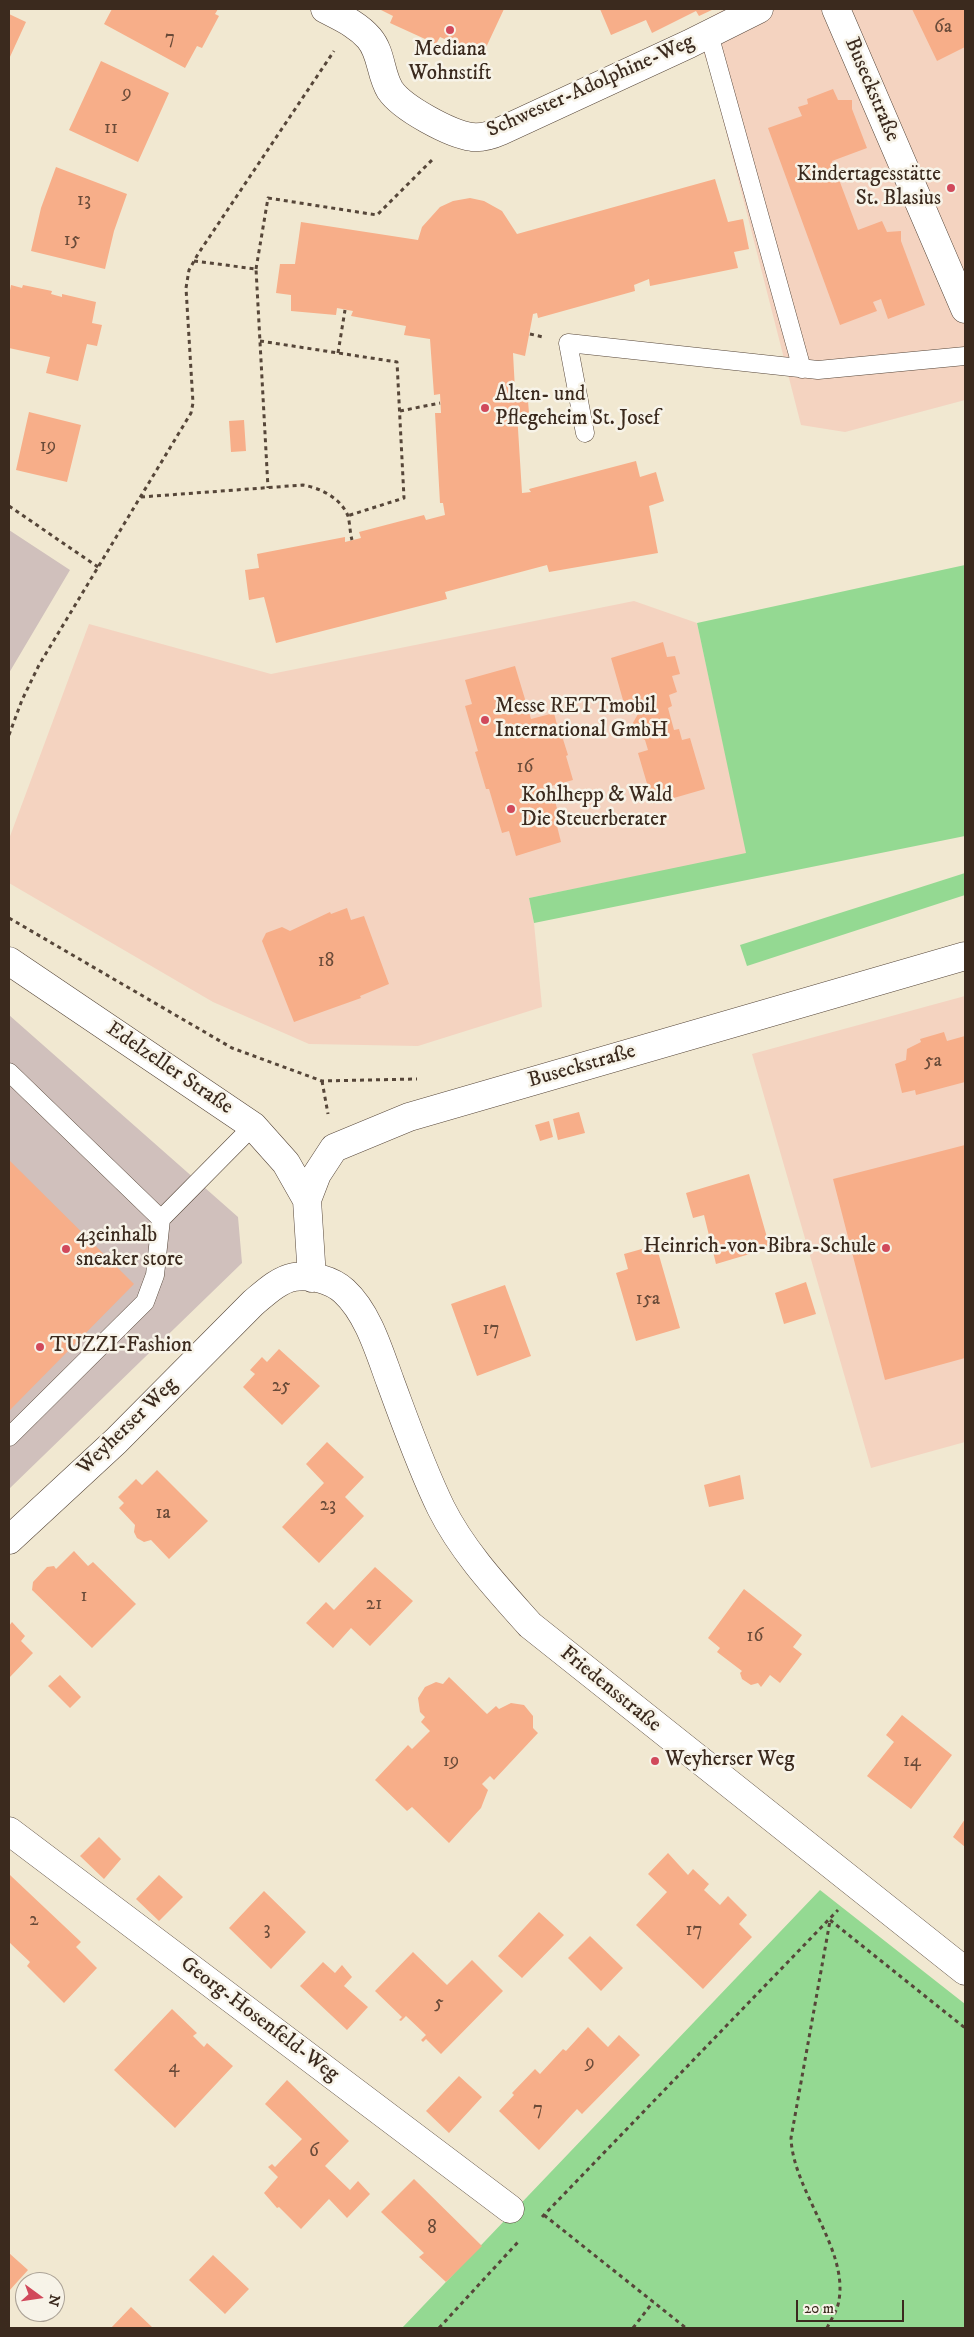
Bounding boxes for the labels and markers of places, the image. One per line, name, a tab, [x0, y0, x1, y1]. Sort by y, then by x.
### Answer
marker: Mediana Wohnstift	[444, 24, 456, 36]
place label: Mediana Wohnstift	[409, 38, 491, 88]
place label: Kindertagesstätte St. Blasius	[797, 163, 941, 213]
marker: Kindertagesstätte St. Blasius	[945, 182, 957, 194]
place label: Alten- und Pflegeheim St. Josef	[495, 383, 660, 433]
marker: Alten- und Pflegeheim St. Josef	[479, 402, 491, 414]
place label: Messe RETTmobil International GmbH	[495, 695, 668, 745]
marker: Messe RETTmobil International GmbH	[479, 714, 491, 726]
place label: Kohlhepp & Wald Die Steuerberater	[521, 784, 673, 834]
marker: Kohlhepp & Wald Die Steuerberater	[505, 803, 517, 815]
place label: 43einhalb sneaker store	[76, 1224, 183, 1274]
place label: Heinrich-von-Bibra-Schule	[643, 1235, 876, 1261]
marker: Heinrich-von-Bibra-Schule	[880, 1242, 892, 1254]
marker: 43einhalb sneaker store	[60, 1243, 72, 1255]
place label: TUZZI-Fashion	[50, 1334, 192, 1360]
marker: TUZZI-Fashion	[34, 1341, 46, 1353]
place label: Weyherser Weg	[665, 1748, 794, 1774]
marker: Weyherser Weg	[649, 1755, 661, 1767]

